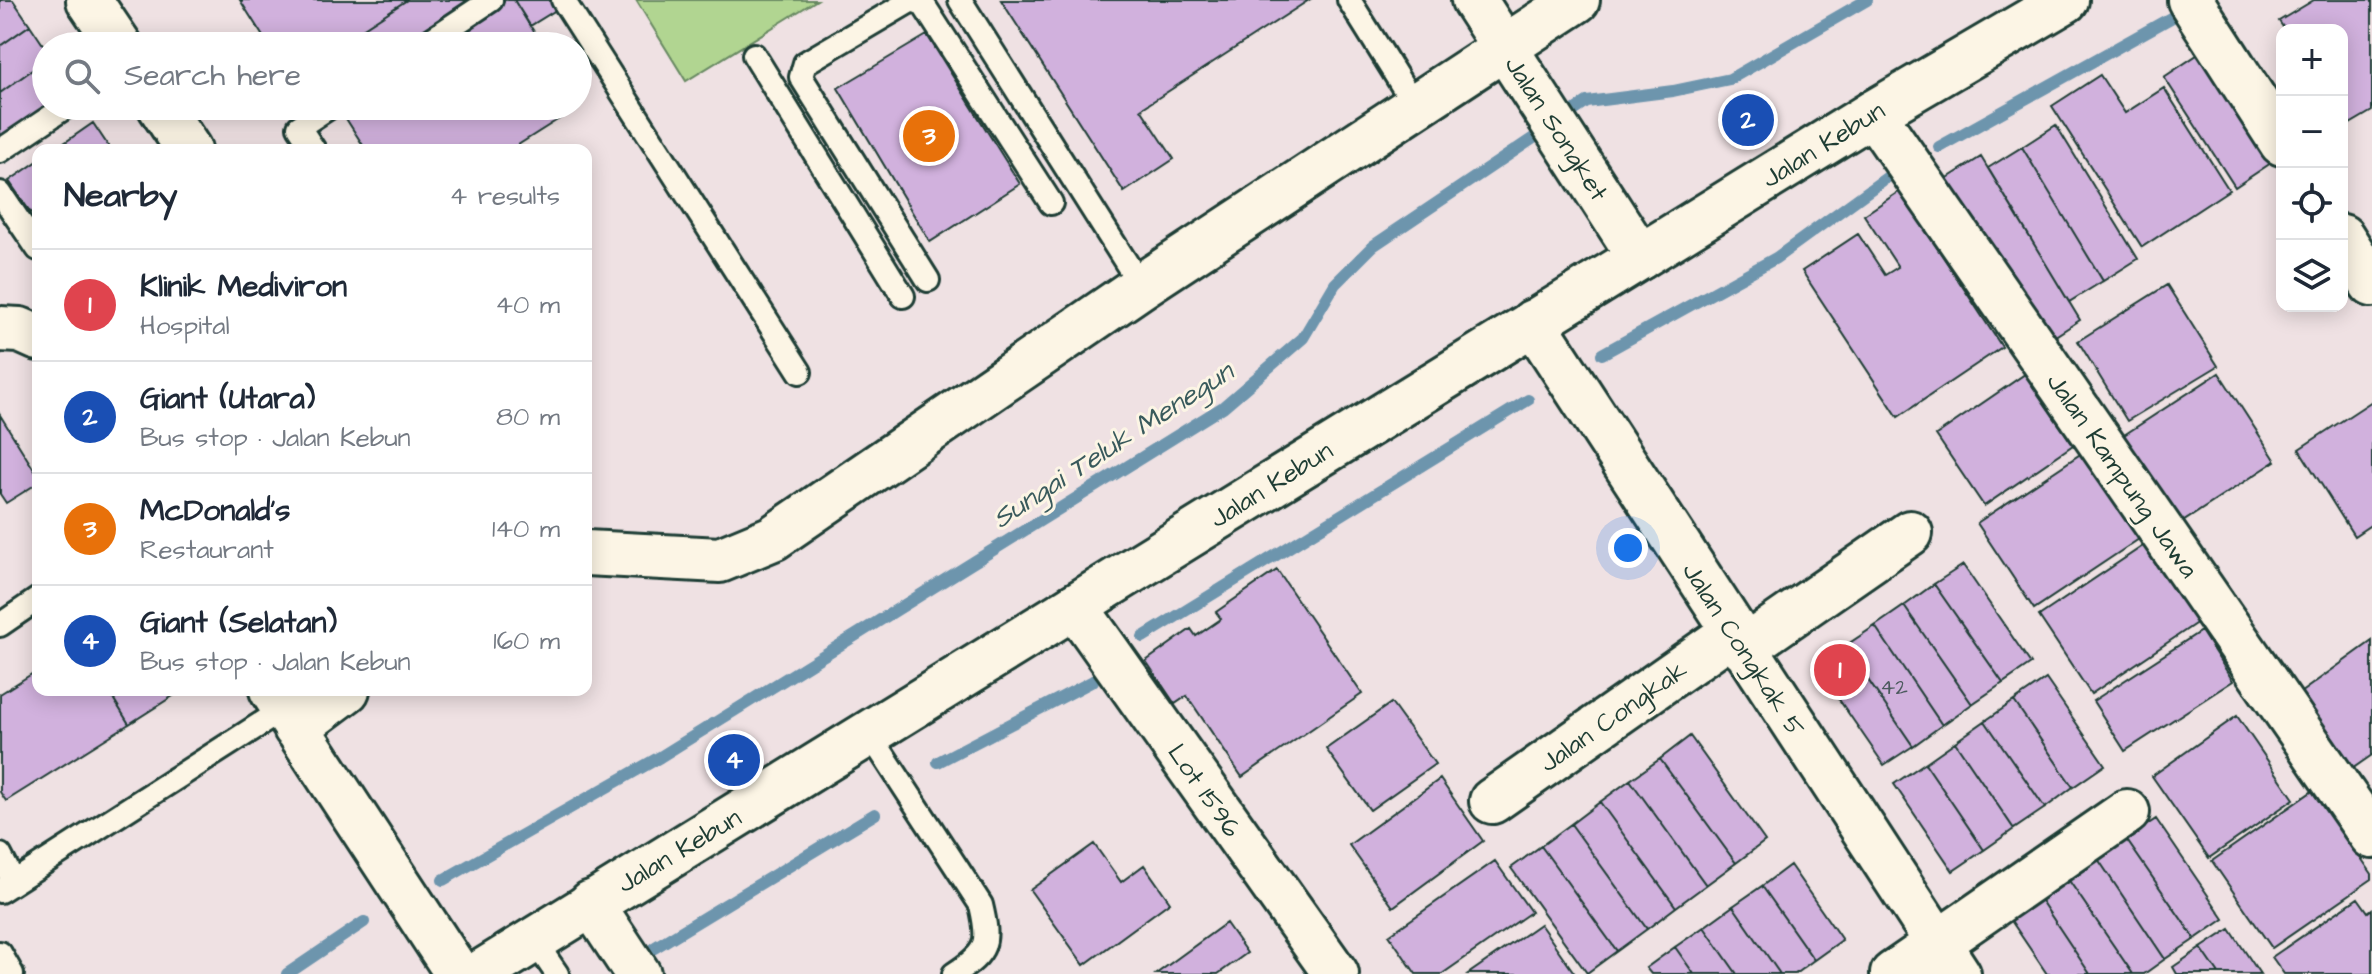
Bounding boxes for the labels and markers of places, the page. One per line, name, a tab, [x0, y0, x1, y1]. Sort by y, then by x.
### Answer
pin: 2	[1722, 90, 1774, 150]
pin: 3	[903, 106, 955, 166]
pin: 1	[1814, 640, 1866, 700]
pin: 4	[708, 730, 760, 790]

